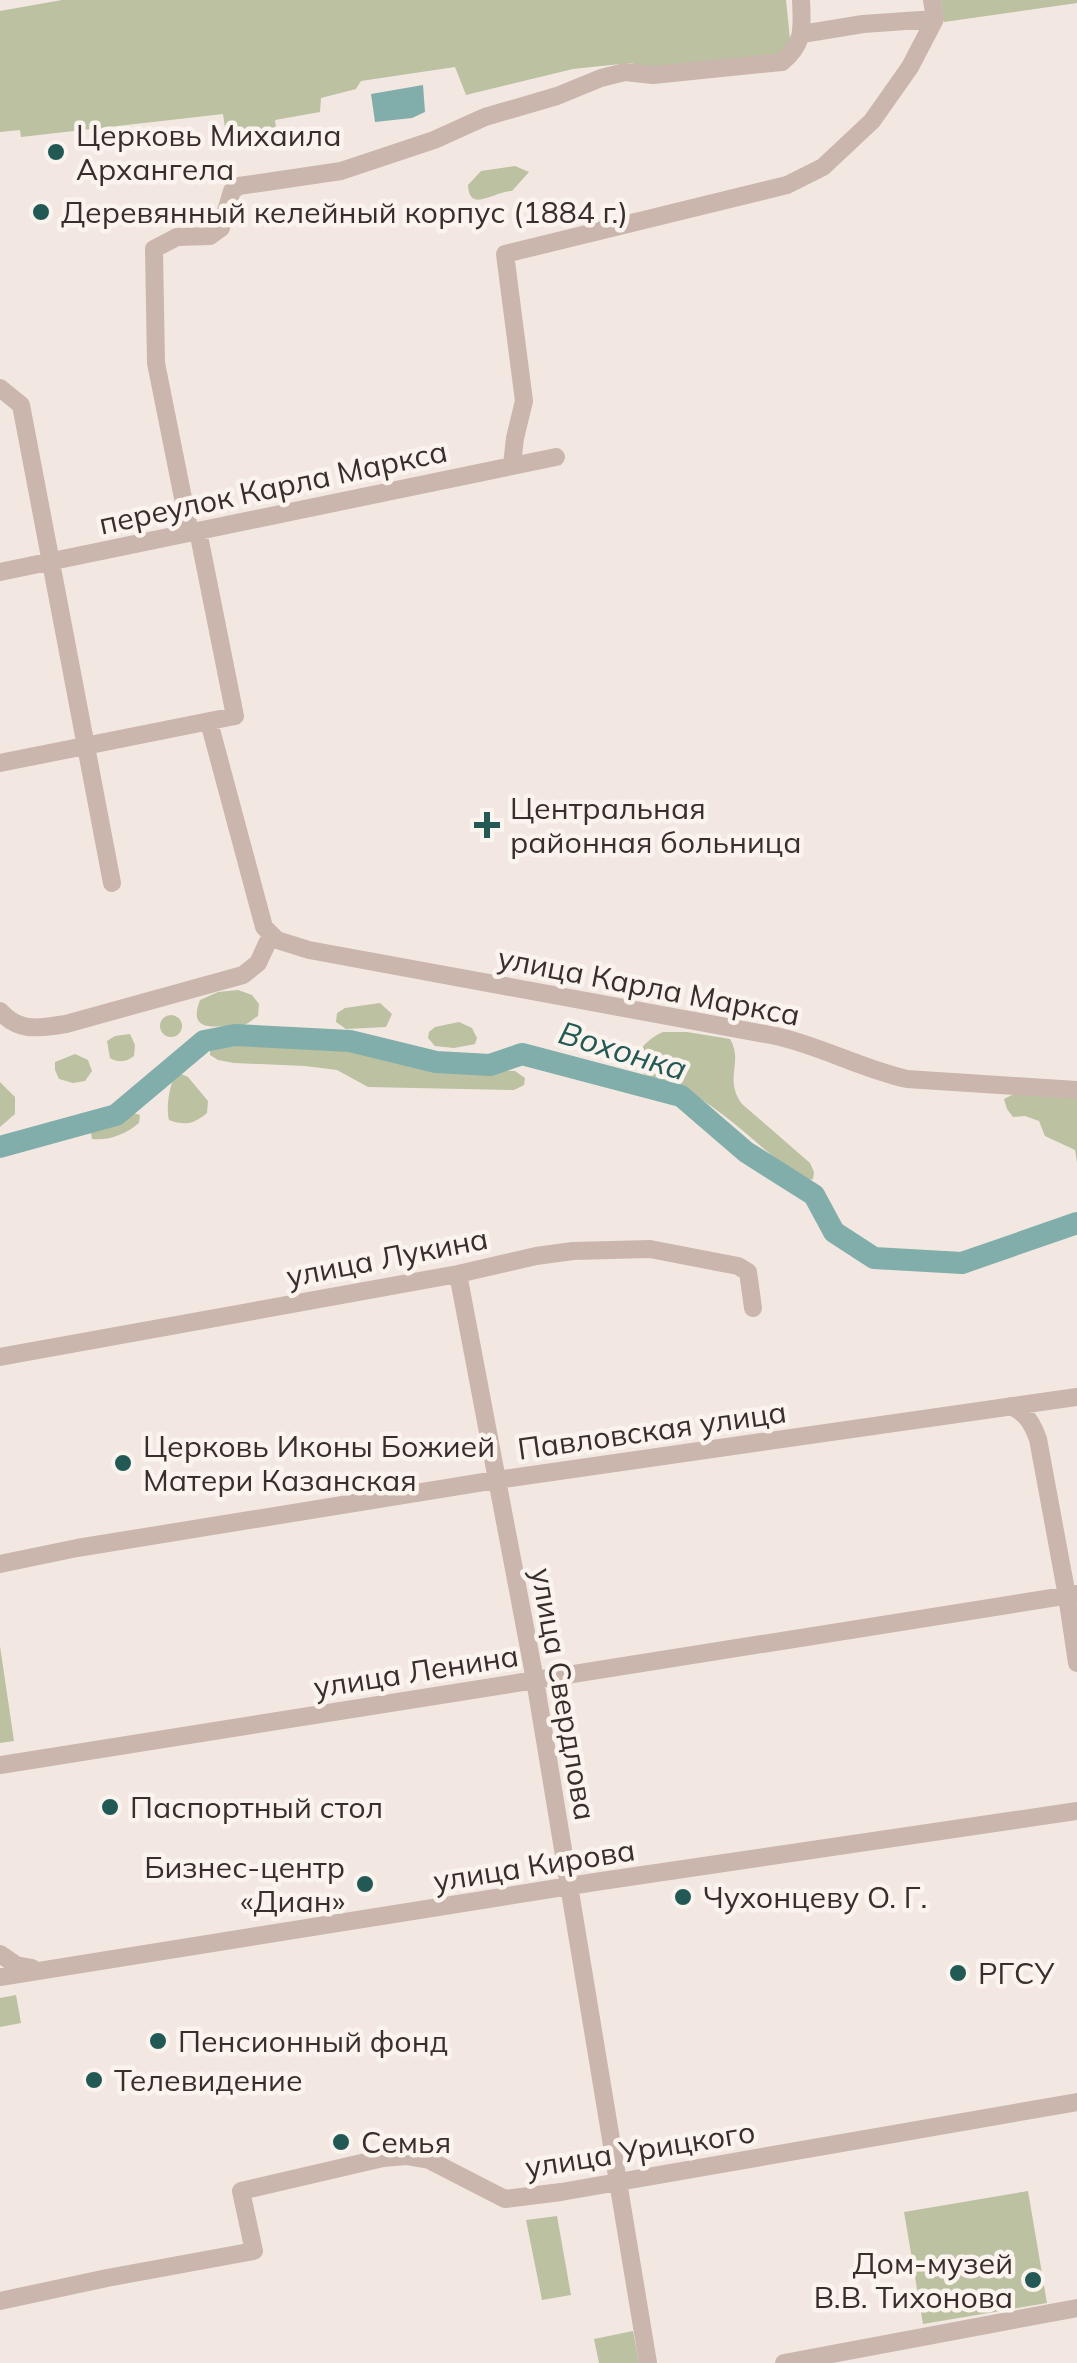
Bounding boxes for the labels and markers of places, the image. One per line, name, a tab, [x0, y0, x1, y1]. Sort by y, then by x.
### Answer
place label: Церковь Михаила Архангела	[76, 116, 341, 188]
marker: Церковь Михаила Архангела	[45, 141, 67, 163]
place label: Деревянный келейный корпус (1884 г.)	[61, 193, 628, 231]
marker: Деревянный келейный корпус (1884 г.)	[30, 201, 52, 223]
place label: Центральная районная больница	[510, 789, 801, 861]
marker: Центральная районная больница	[474, 812, 500, 838]
place label: Церковь Иконы Божией Матери Казанская	[143, 1427, 495, 1499]
marker: Церковь Иконы Божией Матери Казанская	[112, 1452, 134, 1474]
place label: Паспортный стол	[130, 1788, 383, 1826]
marker: Паспортный стол	[99, 1796, 121, 1818]
place label: Бизнес-центр «Диан»	[144, 1848, 345, 1920]
marker: Бизнес-центр «Диан»	[354, 1873, 376, 1895]
place label: Чухонцеву О. Г.	[703, 1878, 927, 1916]
marker: Чухонцеву О. Г.	[672, 1886, 694, 1908]
place label: РГСУ	[978, 1954, 1054, 1992]
marker: РГСУ	[947, 1962, 969, 1984]
place label: Пенсионный фонд	[178, 2022, 448, 2060]
marker: Пенсионный фонд	[147, 2030, 169, 2052]
place label: Телевидение	[114, 2061, 303, 2099]
marker: Телевидение	[83, 2069, 105, 2091]
place label: Семья	[361, 2123, 451, 2161]
marker: Семья	[330, 2131, 352, 2153]
place label: Дом-музей В.В. Тихонова	[814, 2244, 1013, 2316]
marker: Дом-музей В.В. Тихонова	[1022, 2269, 1044, 2291]

